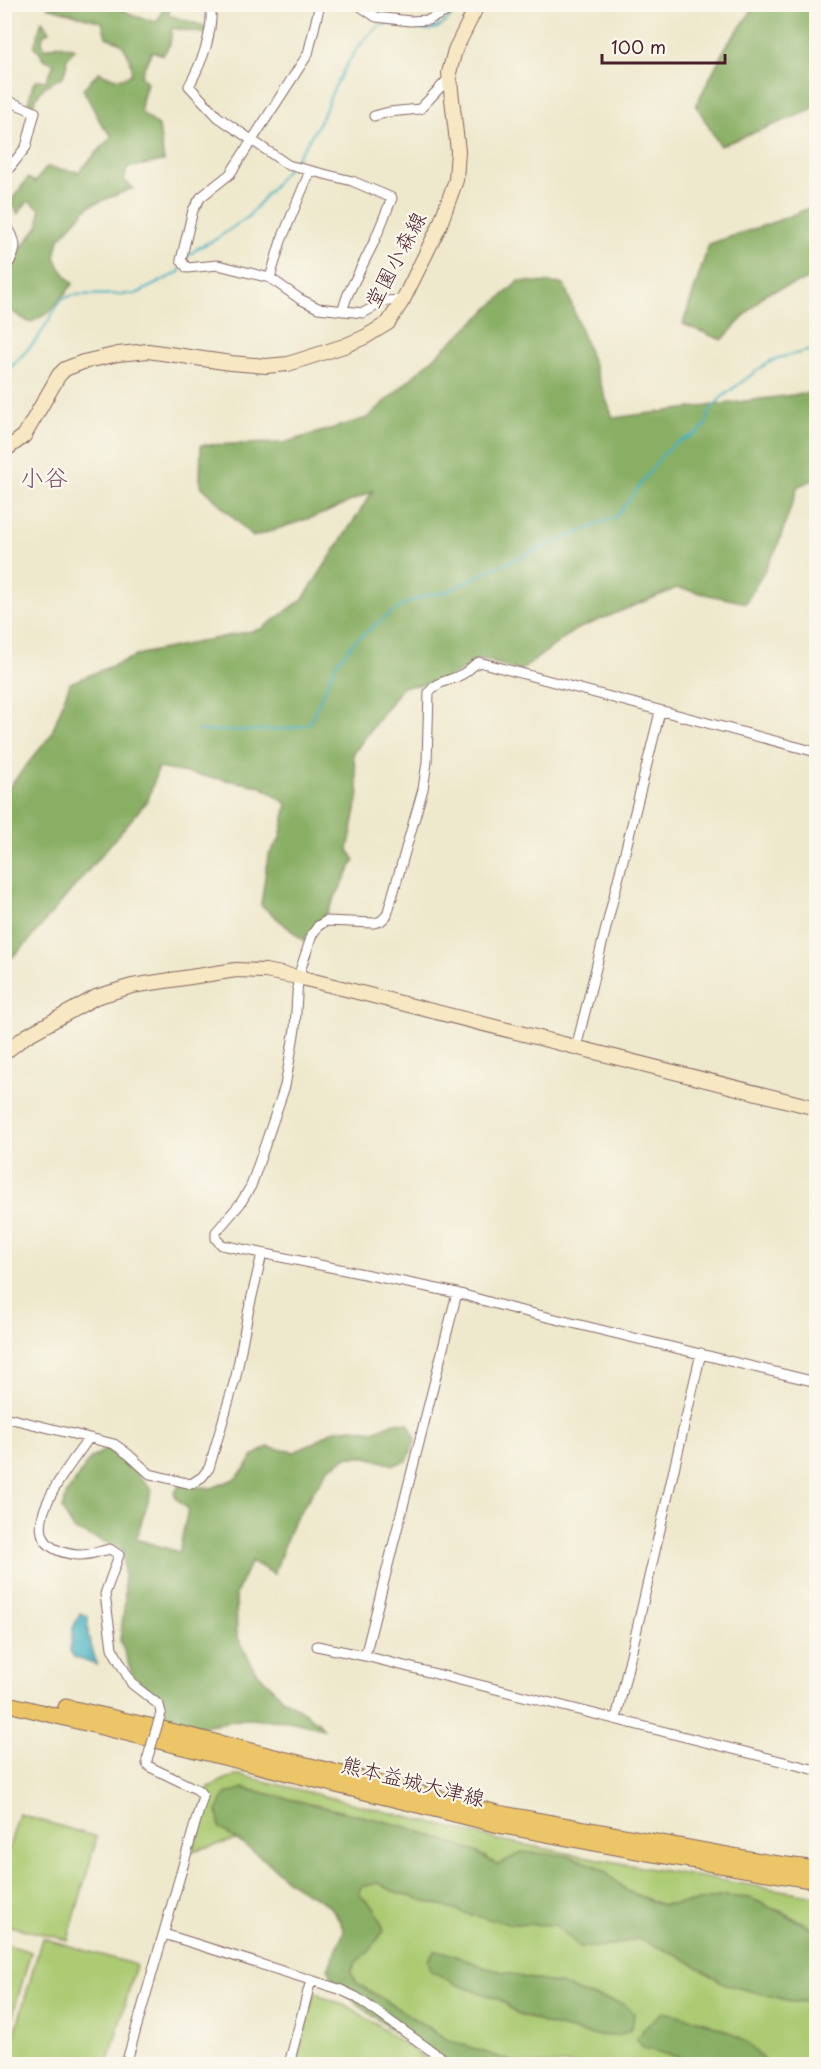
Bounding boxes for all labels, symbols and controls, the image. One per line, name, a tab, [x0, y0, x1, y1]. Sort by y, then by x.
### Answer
scale bar	[602, 27, 725, 65]
text: 100 m	[611, 33, 666, 60]
street label: 堂園小森線	[355, 205, 433, 313]
district label: 小谷	[20, 458, 68, 494]
street label: 熊本益城大津線	[338, 1747, 489, 1813]

